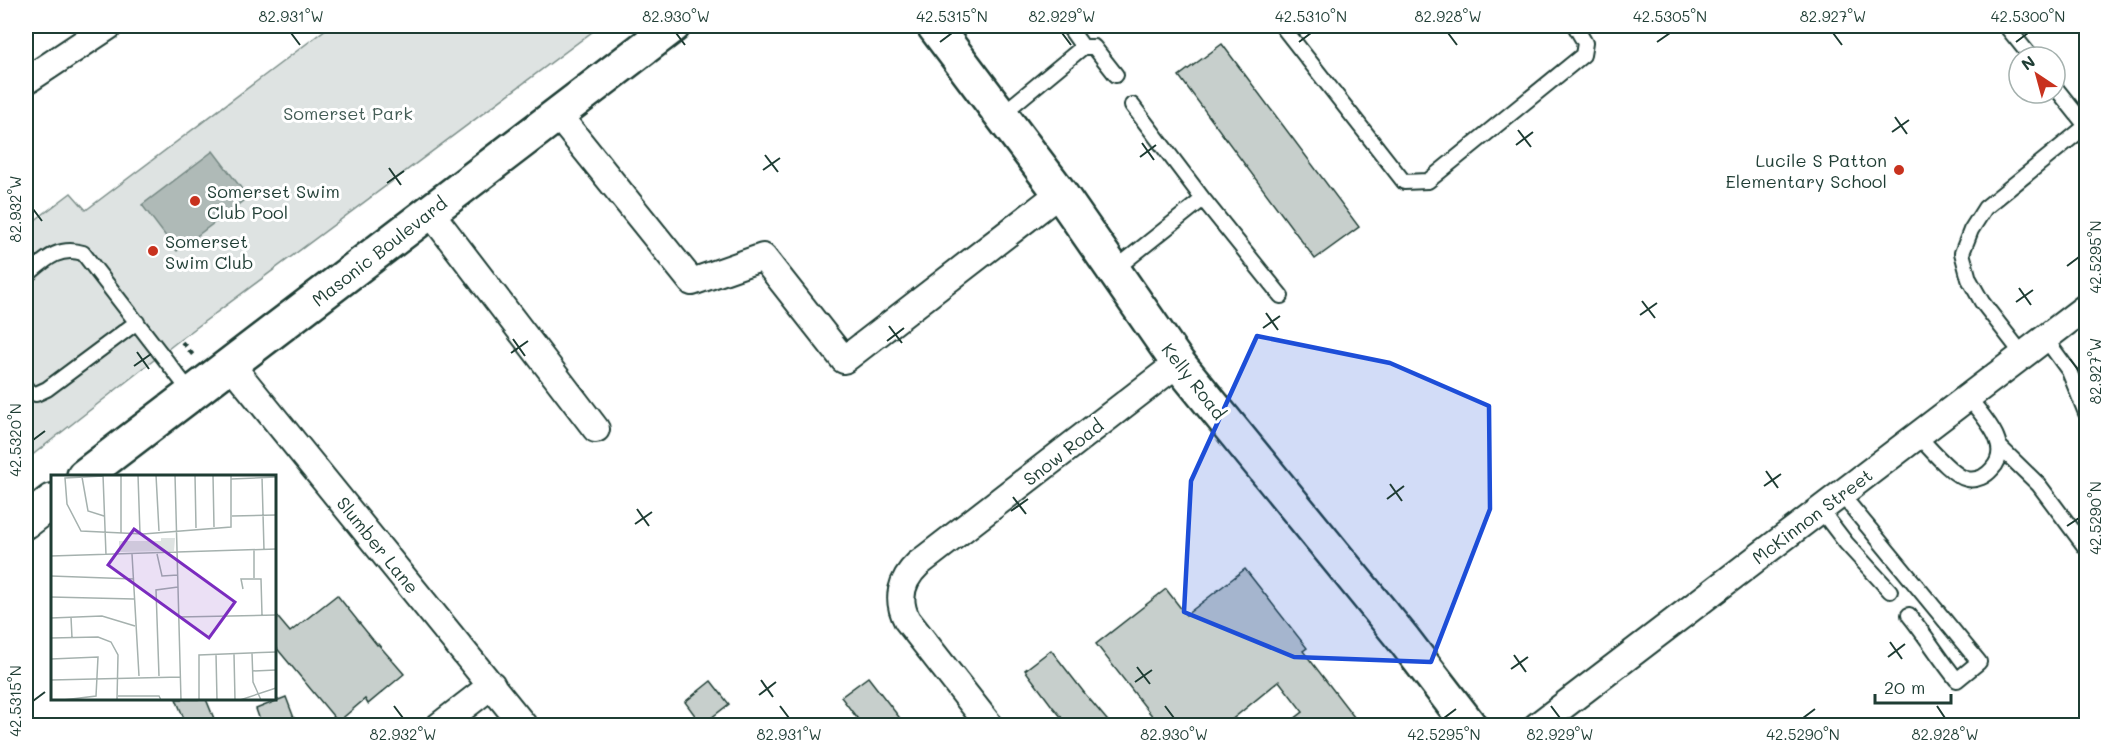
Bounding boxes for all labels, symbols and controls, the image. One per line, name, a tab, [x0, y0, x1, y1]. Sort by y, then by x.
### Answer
text: 82.931°W	[258, 6, 324, 26]
text: 82.930°W	[642, 6, 710, 26]
text: 42.5315°N	[916, 6, 988, 26]
text: 82.929°W	[1029, 6, 1095, 26]
text: 42.5310°N	[1275, 6, 1347, 26]
text: 82.928°W	[1414, 6, 1482, 26]
text: 42.5305°N	[1633, 6, 1707, 26]
text: 82.927°W	[1800, 6, 1866, 26]
text: 42.5300°N	[1991, 6, 2065, 26]
north arrow	[2007, 45, 2067, 105]
text: N	[2017, 50, 2039, 75]
park label: Somerset Park	[283, 101, 413, 125]
place label: Lucile S Patton Elementary School	[1726, 148, 1887, 193]
marker: Lucile S Patton Elementary School	[1892, 163, 1906, 177]
text: 82.932°W	[5, 176, 25, 242]
place label: Somerset Swim Club Pool	[207, 179, 340, 224]
street label: Masonic Boulevard	[306, 191, 452, 311]
marker: Somerset Swim Club Pool	[188, 194, 202, 208]
text: 42.5295°N	[2085, 220, 2105, 294]
place label: Somerset Swim Club	[165, 229, 253, 274]
marker: Somerset Swim Club	[146, 244, 160, 258]
street label: Kelly Road	[1156, 338, 1232, 424]
text: 82.927°W	[2085, 338, 2105, 404]
text: 42.5320°N	[5, 403, 25, 477]
street label: Snow Road	[1018, 413, 1108, 491]
street label: McKinnon Street	[1747, 463, 1877, 569]
inset map	[51, 475, 276, 700]
text: 42.5290°N	[2085, 481, 2105, 555]
street label: Slumber Lane	[332, 492, 424, 598]
text: 42.5315°N	[5, 665, 25, 737]
scale bar	[1875, 667, 1952, 705]
text: 20 m	[1884, 675, 1925, 699]
text: 82.932°W	[370, 724, 436, 744]
text: 82.931°W	[756, 724, 822, 744]
text: 82.930°W	[1140, 724, 1208, 744]
text: 42.5295°N	[1407, 724, 1481, 744]
text: 82.929°W	[1527, 724, 1593, 744]
text: 42.5290°N	[1766, 724, 1840, 744]
text: 82.928°W	[1911, 724, 1979, 744]

